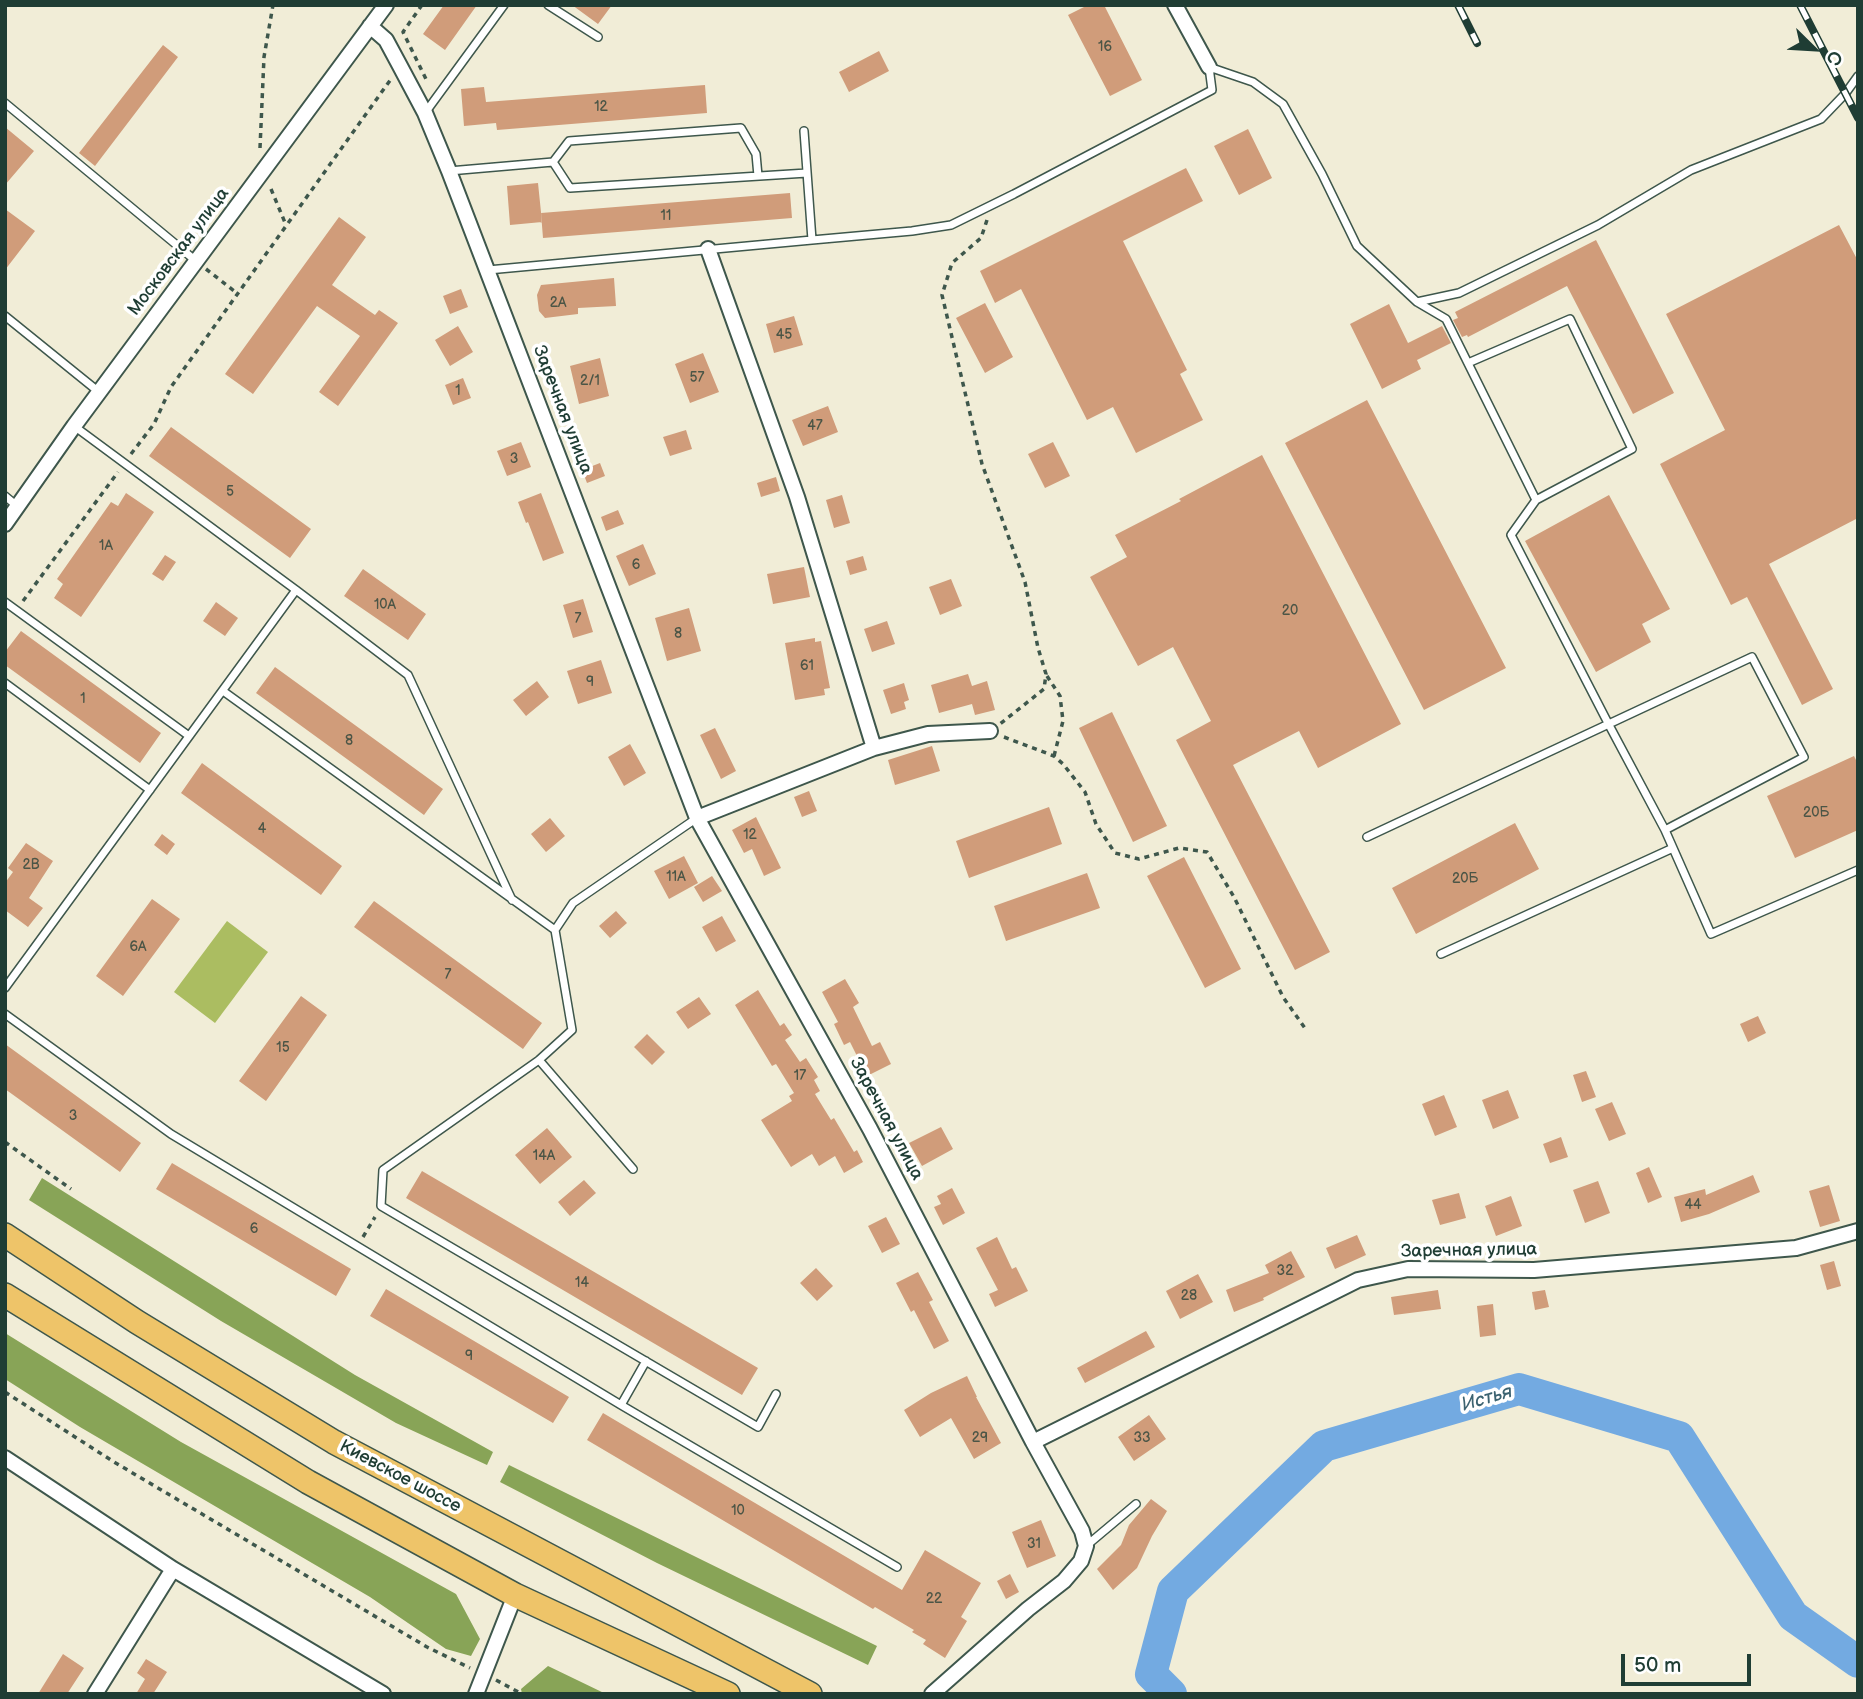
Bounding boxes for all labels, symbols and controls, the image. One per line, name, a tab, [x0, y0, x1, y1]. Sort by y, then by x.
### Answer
north arrow	[1779, 14, 1849, 84]
house number: 16	[1098, 39, 1112, 55]
text: С	[1820, 47, 1847, 68]
house number: 12	[594, 99, 608, 115]
street label: Московская улица	[124, 184, 234, 320]
house number: 11	[661, 208, 671, 224]
house number: 2А	[550, 295, 566, 311]
house number: 45	[776, 327, 792, 343]
street label: Заречная улица	[528, 343, 596, 477]
house number: 57	[690, 370, 704, 386]
house number: 2/1	[580, 373, 600, 389]
house number: 1	[455, 383, 461, 399]
house number: 47	[807, 418, 823, 434]
house number: 3	[510, 451, 518, 467]
house number: 5	[226, 484, 234, 500]
house number: 1А	[99, 538, 113, 554]
house number: 6	[632, 557, 640, 573]
house number: 10А	[374, 597, 396, 613]
house number: 20	[1282, 603, 1298, 619]
house number: 7	[575, 611, 581, 627]
house number: 8	[674, 626, 682, 642]
house number: 61	[800, 658, 814, 674]
house number: 9	[586, 674, 594, 690]
house number: 1	[80, 691, 86, 707]
house number: 8	[345, 733, 353, 749]
house number: 20Б	[1803, 805, 1829, 821]
house number: 4	[258, 821, 266, 837]
house number: 12	[743, 827, 757, 843]
house number: 2В	[22, 857, 40, 873]
house number: 11А	[666, 869, 686, 885]
house number: 20Б	[1452, 871, 1478, 887]
house number: 6А	[129, 939, 147, 955]
house number: 7	[445, 967, 451, 983]
house number: 15	[276, 1040, 290, 1056]
street label: Заречная улица	[845, 1054, 927, 1184]
house number: 17	[794, 1068, 806, 1084]
house number: 3	[69, 1108, 77, 1124]
house number: 14А	[533, 1148, 555, 1164]
house number: 44	[1684, 1197, 1702, 1213]
house number: 6	[250, 1221, 258, 1237]
street label: Заречная улица	[1401, 1239, 1537, 1263]
house number: 32	[1277, 1263, 1293, 1279]
house number: 14	[575, 1275, 589, 1291]
house number: 28	[1181, 1288, 1197, 1304]
house number: 9	[465, 1348, 473, 1364]
water label: Истья	[1459, 1381, 1515, 1417]
house number: 29	[972, 1430, 988, 1446]
house number: 33	[1133, 1430, 1151, 1446]
street label: Киевское шоссе	[336, 1436, 464, 1518]
house number: 10	[731, 1503, 745, 1519]
house number: 31	[1027, 1536, 1041, 1552]
house number: 22	[926, 1591, 942, 1607]
scale bar	[1625, 1640, 1755, 1684]
text: 50 m	[1634, 1653, 1681, 1678]

